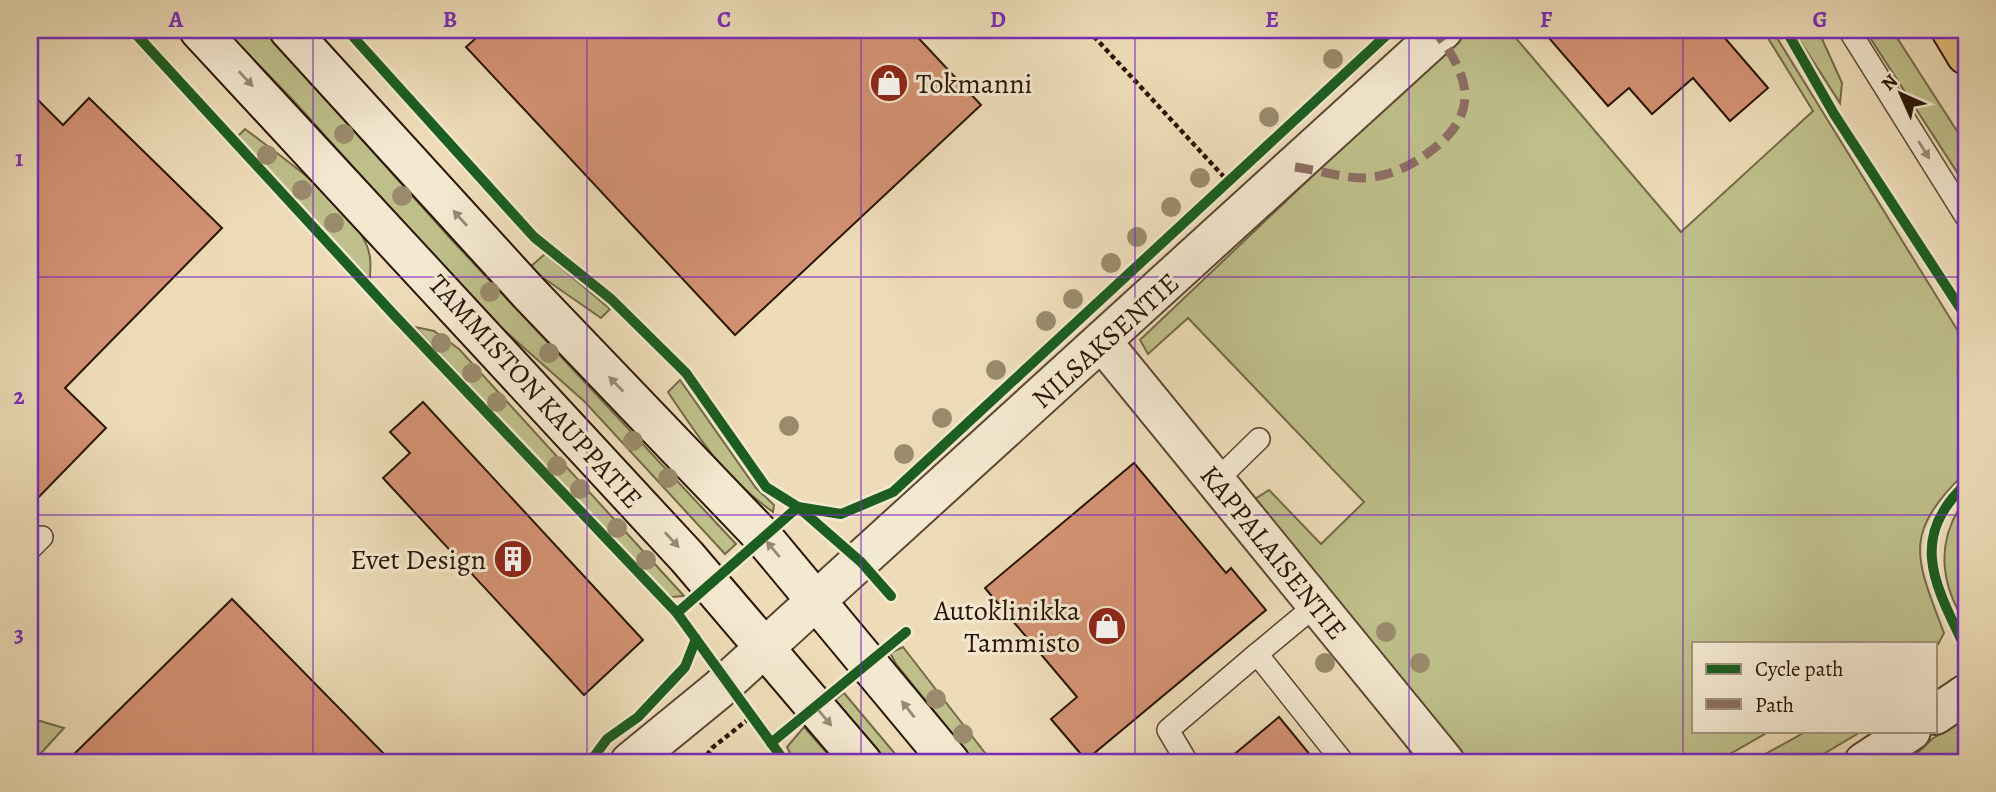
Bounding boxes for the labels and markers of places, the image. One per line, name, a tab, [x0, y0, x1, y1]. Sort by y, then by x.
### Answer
shop icon: Tokmanni	[868, 62, 910, 104]
place label: Tokmanni	[916, 65, 1032, 103]
building icon: Evet Design	[492, 538, 534, 580]
place label: Evet Design	[350, 541, 486, 579]
place label: Autoklinikka Tammisto	[933, 592, 1080, 662]
shop icon: Autoklinikka Tammisto	[1086, 605, 1128, 647]

